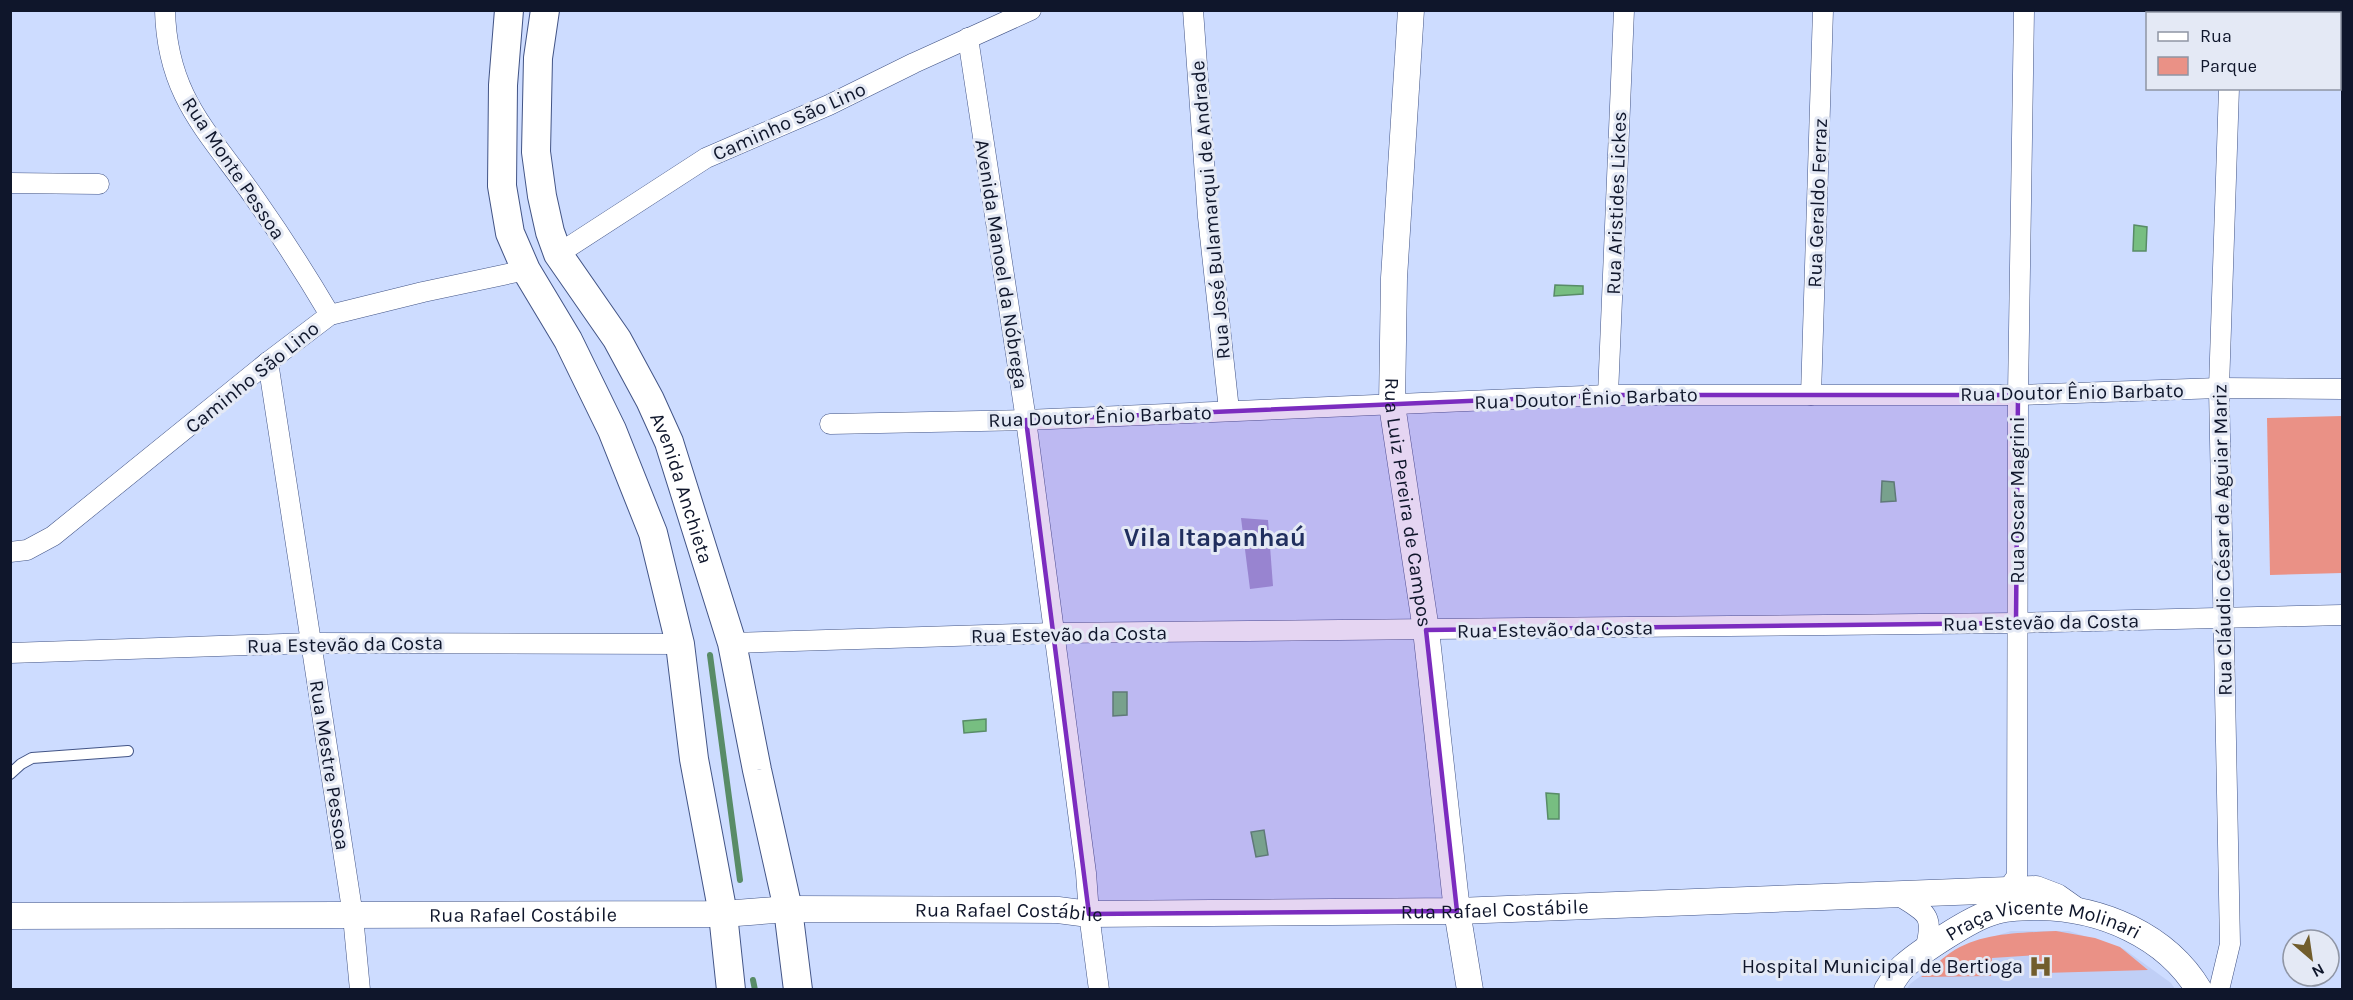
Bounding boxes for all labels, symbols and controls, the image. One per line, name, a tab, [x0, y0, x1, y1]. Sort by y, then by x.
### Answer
legend	[2146, 12, 2341, 90]
text: Rua	[2200, 25, 2232, 47]
text: Parque	[2200, 55, 2257, 77]
street label: Rua José Bulamarqui de Andrade	[1186, 60, 1235, 360]
street label: Caminho São Lino	[709, 77, 869, 165]
street label: Rua Monte Pessoa	[177, 93, 290, 244]
street label: Rua Aristides Lickes	[1602, 111, 1631, 295]
street label: Rua Geraldo Ferraz	[1803, 118, 1832, 288]
street label: Avenida Manoel da Nóbrega	[970, 138, 1033, 391]
street label: Caminho São Lino	[181, 317, 324, 438]
street label: Rua Luiz Pereira de Campos	[1380, 377, 1436, 629]
street label: Rua Doutor Ênio Barbato	[1960, 379, 2184, 406]
street label: Rua Doutor Ênio Barbato	[1474, 383, 1698, 414]
street label: Rua Cláudio César de Aguiar Mariz	[2208, 384, 2237, 696]
street label: Rua Doutor Ênio Barbato	[988, 401, 1212, 432]
street label: Avenida Anchieta	[645, 409, 717, 567]
street label: Rua Oscar Magrini	[2006, 416, 2029, 584]
district label: Vila Itapanhaú	[1124, 522, 1306, 553]
street label: Rua Estevão da Costa	[1943, 609, 2139, 636]
street label: Rua Estevão da Costa	[1457, 616, 1653, 643]
street label: Rua Estevão da Costa	[971, 621, 1167, 648]
street label: Rua Estevão da Costa	[247, 631, 443, 658]
street label: Rua Mestre Pessoa	[305, 678, 354, 852]
street label: Rua Rafael Costábile	[1400, 895, 1589, 923]
text: Praça Vicente Molinari	[1941, 896, 2145, 946]
street label: Rua Rafael Costábile	[915, 898, 1103, 926]
street label: Rua Rafael Costábile	[429, 903, 617, 927]
street label: Praça Vicente Molinari	[1942, 926, 2146, 954]
north arrow	[2281, 928, 2341, 988]
hospital icon: Hospital Municipal de Bertioga	[2028, 953, 2054, 979]
place label: Hospital Municipal de Bertioga	[1742, 955, 2023, 978]
text: N	[2308, 960, 2328, 982]

